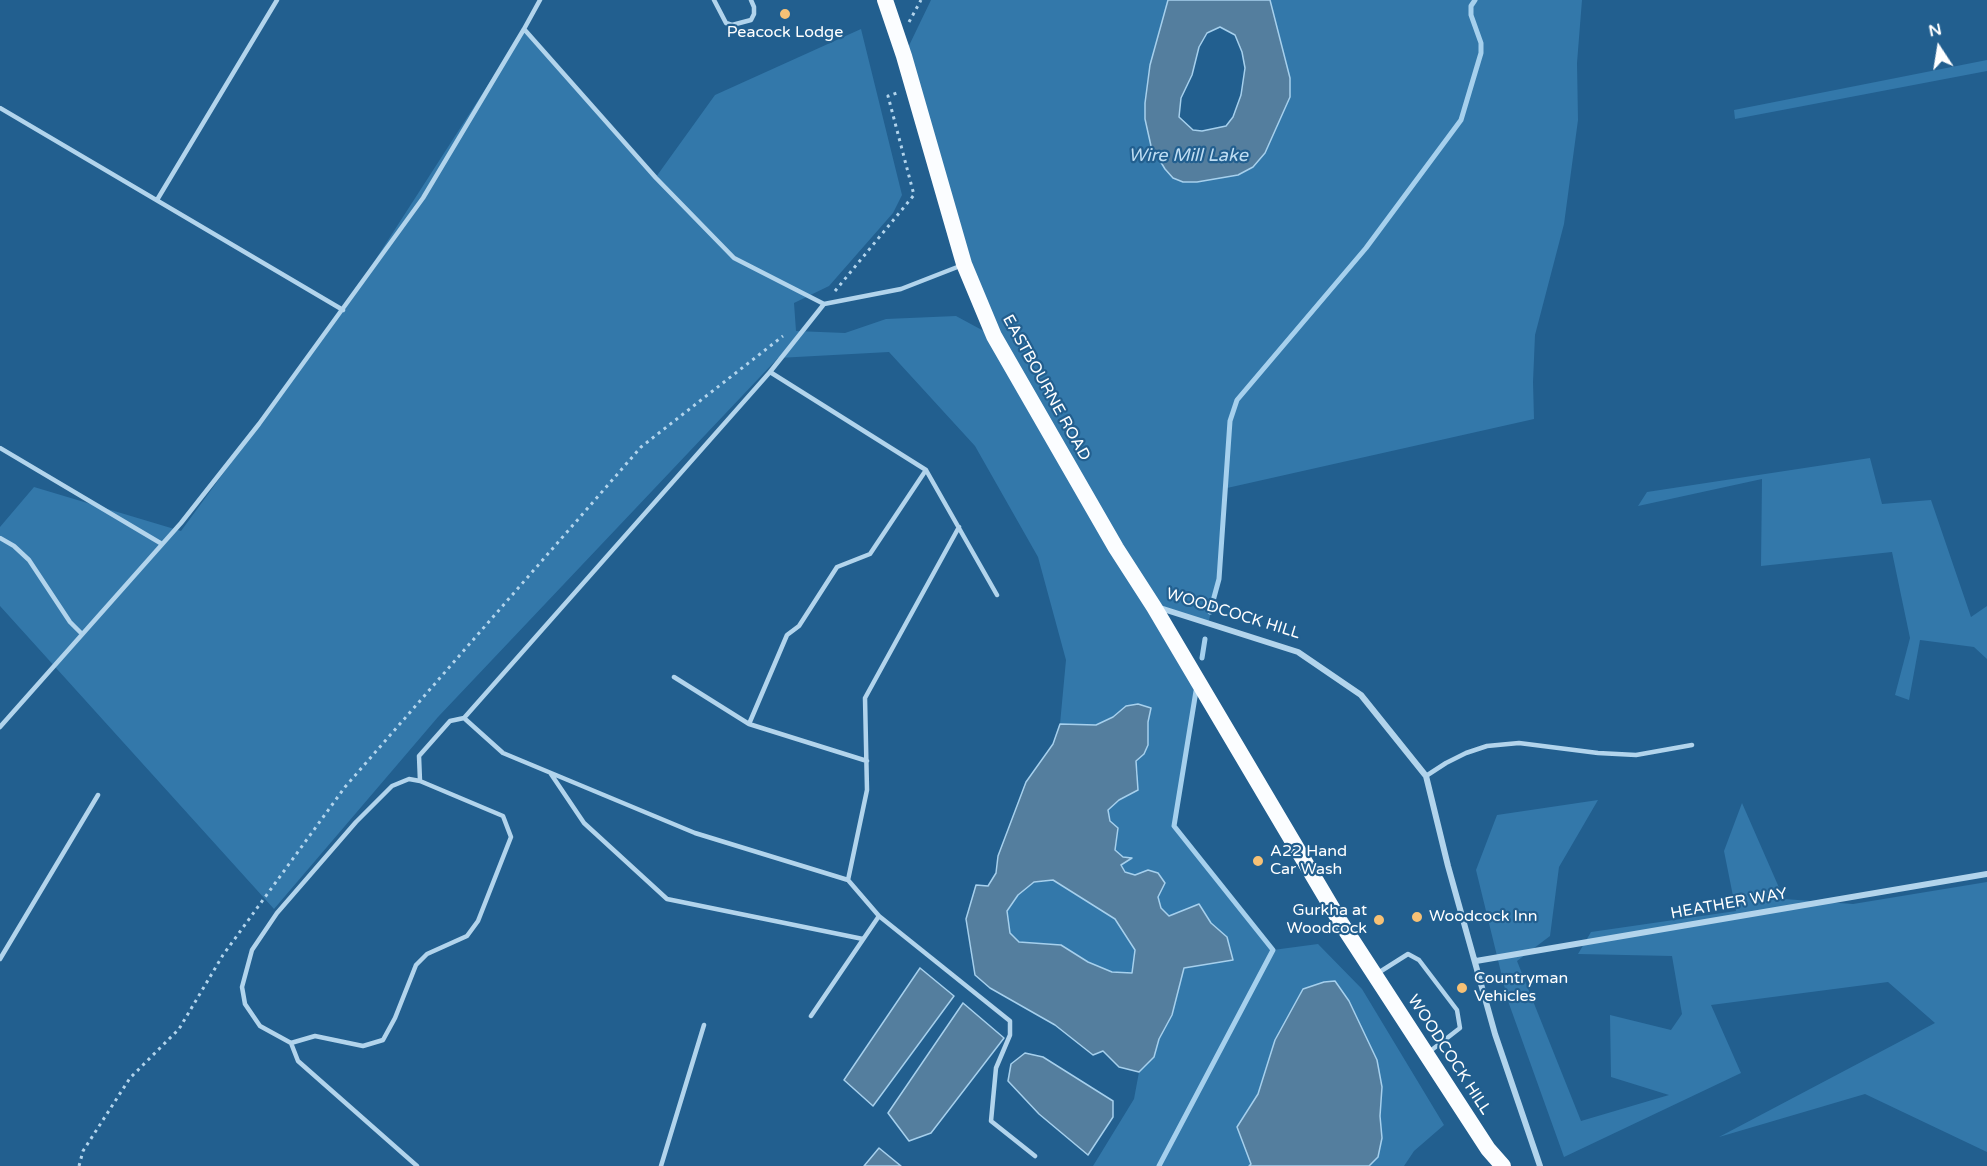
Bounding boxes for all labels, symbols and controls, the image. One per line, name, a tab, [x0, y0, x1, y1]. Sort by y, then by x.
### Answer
marker: Peacock Lodge	[778, 7, 792, 21]
north arrow	[1909, 18, 1969, 78]
text: N	[1927, 19, 1944, 42]
place label: Peacock Lodge	[727, 23, 843, 43]
water label: Wire Mill Lake	[1128, 145, 1248, 167]
street label: EASTBOURNE ROAD	[998, 312, 1094, 464]
street label: WOODCOCK HILL	[1164, 584, 1302, 644]
place label: A22 Hand Car Wash	[1270, 842, 1347, 880]
marker: A22 Hand Car Wash	[1251, 854, 1265, 868]
street label: HEATHER WAY	[1669, 884, 1789, 924]
place label: Gurkha at Woodcock	[1287, 901, 1367, 939]
place label: Woodcock Inn	[1429, 907, 1537, 927]
marker: Woodcock Inn	[1410, 910, 1424, 924]
marker: Gurkha at Woodcock	[1372, 913, 1386, 927]
place label: Countryman Vehicles	[1474, 969, 1568, 1007]
marker: Countryman Vehicles	[1455, 981, 1469, 995]
street label: WOODCOCK HILL	[1403, 991, 1495, 1119]

